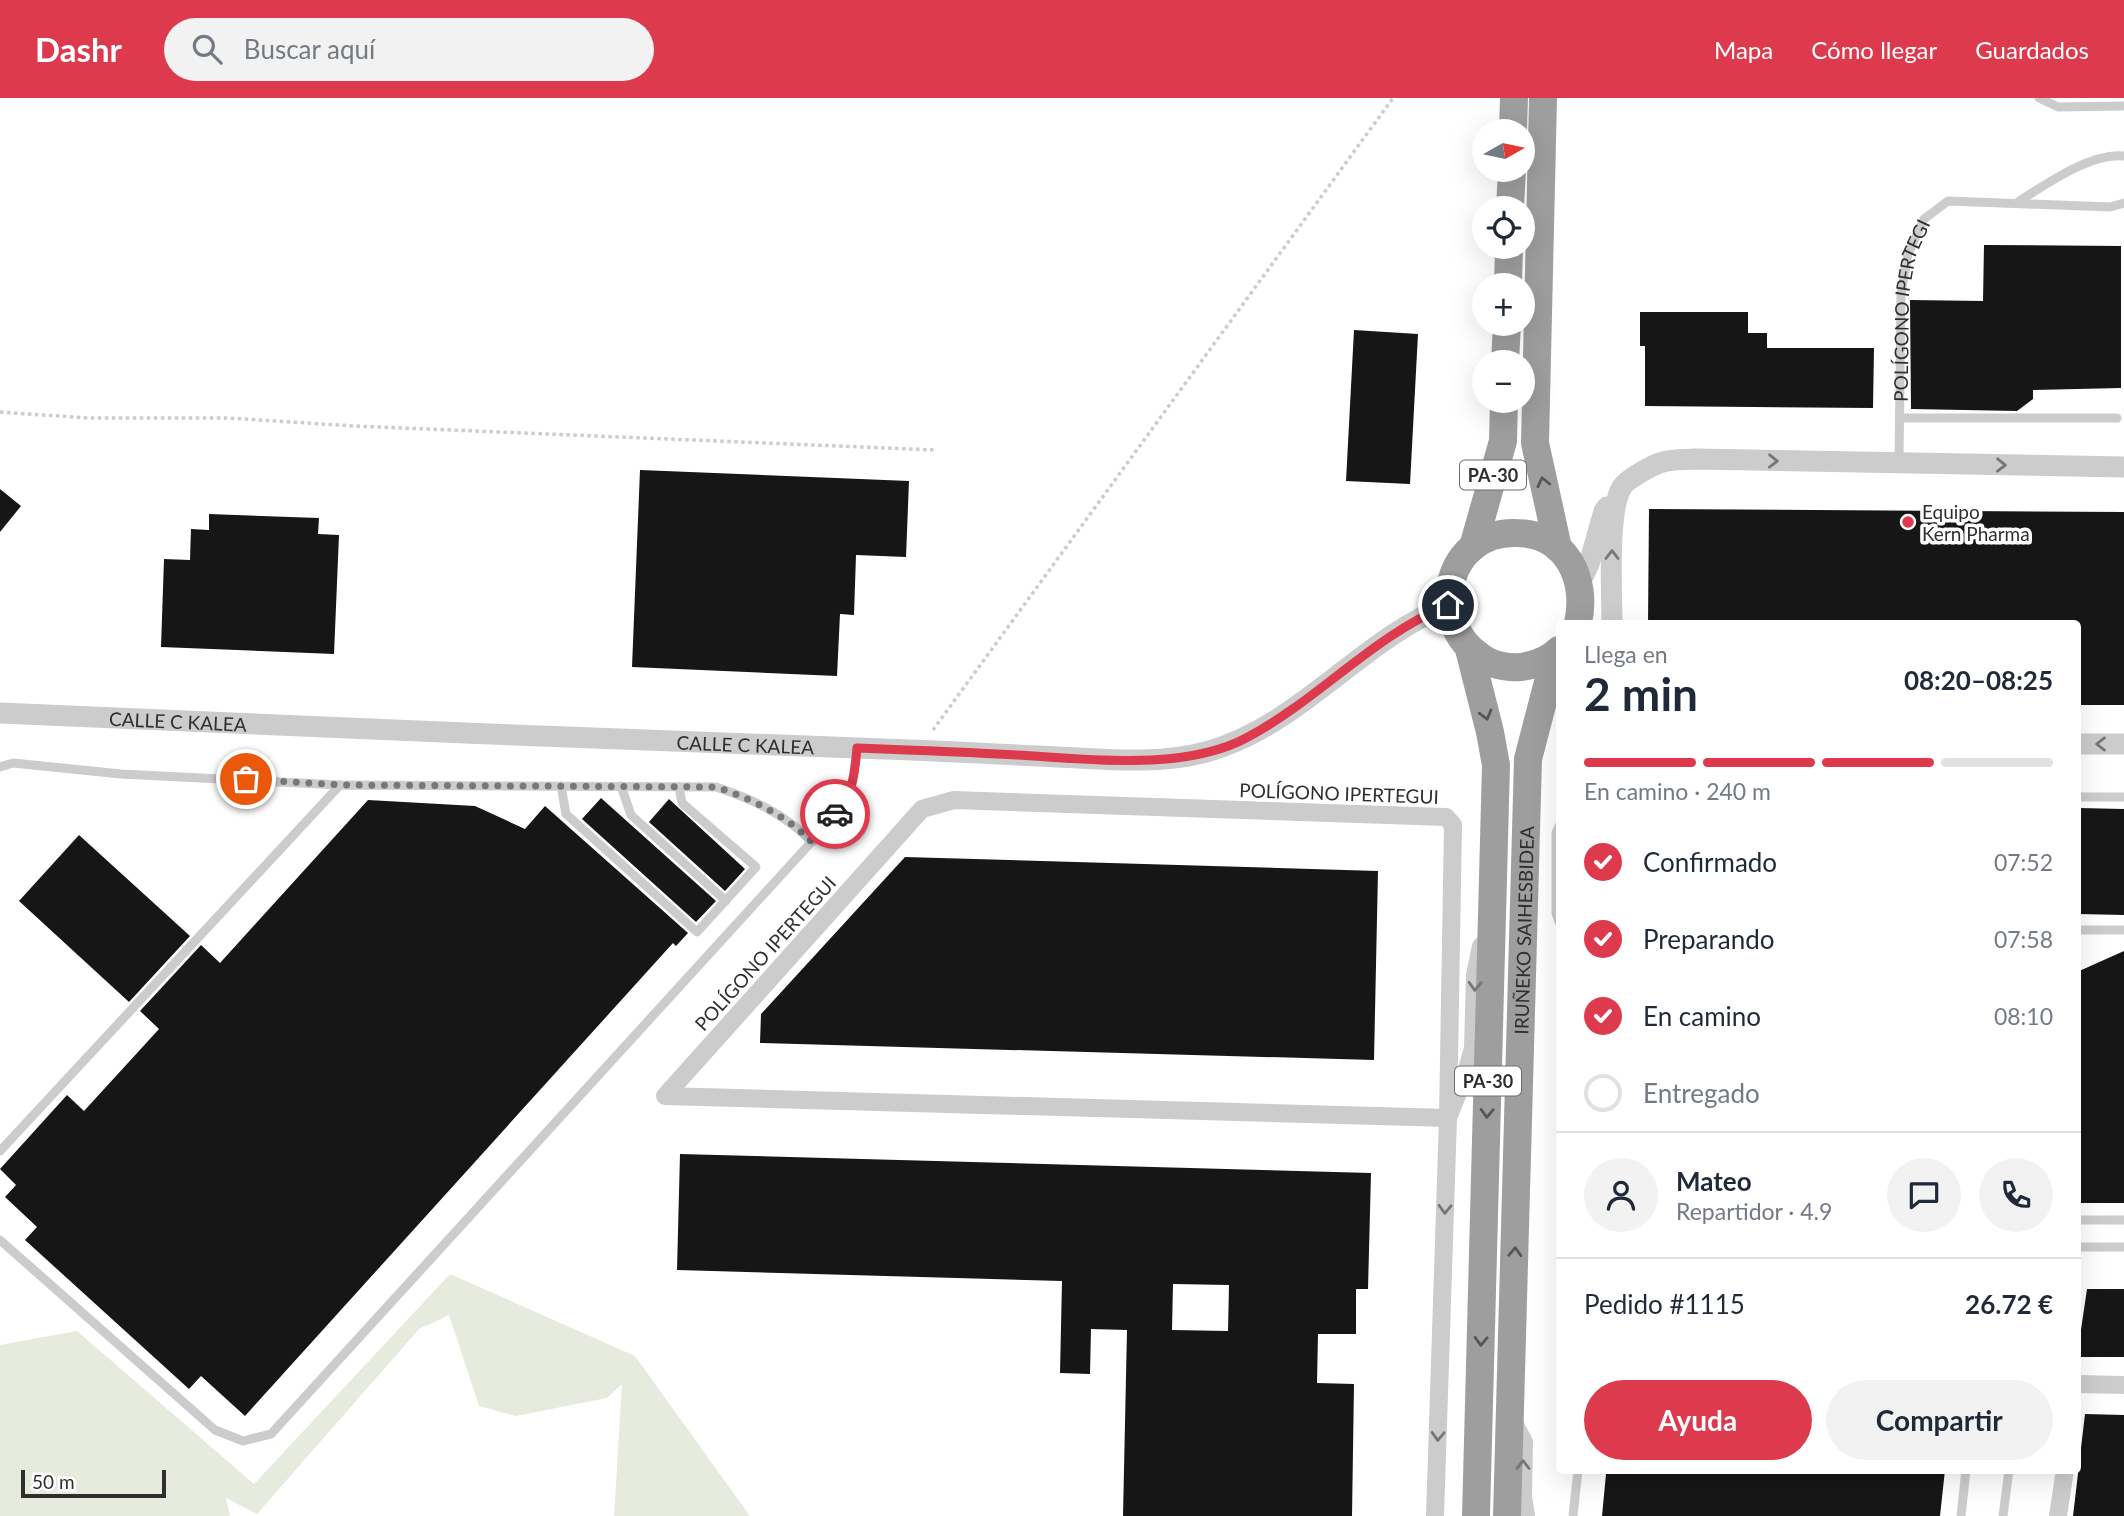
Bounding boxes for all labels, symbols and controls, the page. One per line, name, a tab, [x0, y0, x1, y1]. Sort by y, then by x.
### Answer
search box	[164, 18, 654, 81]
text: Dashr	[35, 29, 122, 69]
icon: search	[188, 30, 226, 68]
text: Buscar aquí	[244, 33, 375, 65]
text: Mapa	[1714, 35, 1773, 64]
text: Cómo llegar	[1811, 35, 1937, 64]
text: Guardados	[1975, 35, 2089, 64]
north arrow	[1472, 119, 1535, 182]
map controls	[1472, 119, 1535, 413]
button: locate	[1472, 196, 1535, 259]
street label: POLÍGONO IPERTEGI	[1888, 215, 1934, 402]
button: +	[1472, 273, 1535, 336]
button: −	[1472, 350, 1535, 413]
one-way arrow	[1768, 453, 1779, 468]
one-way arrow	[1995, 457, 2006, 472]
road number: PA-30	[1460, 460, 1526, 489]
one-way arrow	[1537, 476, 1552, 488]
place label: Equipo Kern Pharma	[1922, 500, 2030, 545]
marker: Equipo Kern Pharma	[1900, 514, 1916, 530]
one-way arrow	[1604, 549, 1620, 560]
pin	[1418, 575, 1478, 635]
icon: home	[1429, 586, 1467, 624]
text: Llega en	[1584, 640, 1668, 668]
text: 08:20–08:25	[1904, 664, 2053, 696]
text: 2 min	[1584, 666, 1698, 721]
street label: CALLE C KALEA	[109, 706, 247, 735]
one-way arrow	[1478, 709, 1492, 721]
street label: CALLE C KALEA	[676, 730, 815, 758]
one-way arrow	[2095, 736, 2105, 752]
pin	[216, 749, 276, 809]
icon: bag	[227, 760, 265, 798]
text: En camino · 240 m	[1584, 777, 1771, 805]
street label: POLÍGONO IPERTEGUI	[1239, 778, 1439, 808]
courier	[800, 779, 870, 849]
icon: car	[816, 795, 854, 833]
street label: IRUÑEKO SAIHESBIDEA	[1509, 826, 1538, 1035]
icon: check	[1584, 843, 1622, 881]
text: Confirmado	[1643, 846, 1777, 878]
text: 07:52	[1994, 848, 2053, 876]
street label: POLÍGONO IPERTEGUI	[690, 871, 840, 1035]
icon: check	[1584, 920, 1622, 958]
text: Preparando	[1643, 923, 1775, 955]
text: 07:58	[1994, 925, 2053, 953]
one-way arrow	[1467, 981, 1482, 992]
icon: check	[1584, 997, 1622, 1035]
text: En camino	[1643, 1000, 1761, 1032]
text: 08:10	[1994, 1002, 2053, 1030]
road number: PA-30	[1455, 1066, 1521, 1096]
text: Entregado	[1643, 1077, 1760, 1109]
one-way arrow	[1479, 1109, 1495, 1119]
button: person	[1584, 1158, 1658, 1232]
button: chat	[1887, 1158, 1961, 1232]
button: phone	[1979, 1158, 2053, 1232]
text: Mateo	[1676, 1165, 1752, 1197]
text: Repartidor · 4.9	[1676, 1197, 1832, 1225]
one-way arrow	[1437, 1204, 1453, 1215]
one-way arrow	[1507, 1246, 1523, 1257]
text: Pedido #1115	[1584, 1288, 1745, 1320]
text: 26.72 €	[1965, 1288, 2053, 1320]
one-way arrow	[1473, 1335, 1488, 1346]
button: Ayuda	[1584, 1380, 1812, 1460]
button: Compartir	[1826, 1380, 2053, 1460]
one-way arrow	[1430, 1432, 1446, 1442]
one-way arrow	[1515, 1459, 1531, 1470]
scale bar	[21, 1467, 166, 1499]
text: 50 m	[32, 1470, 75, 1493]

